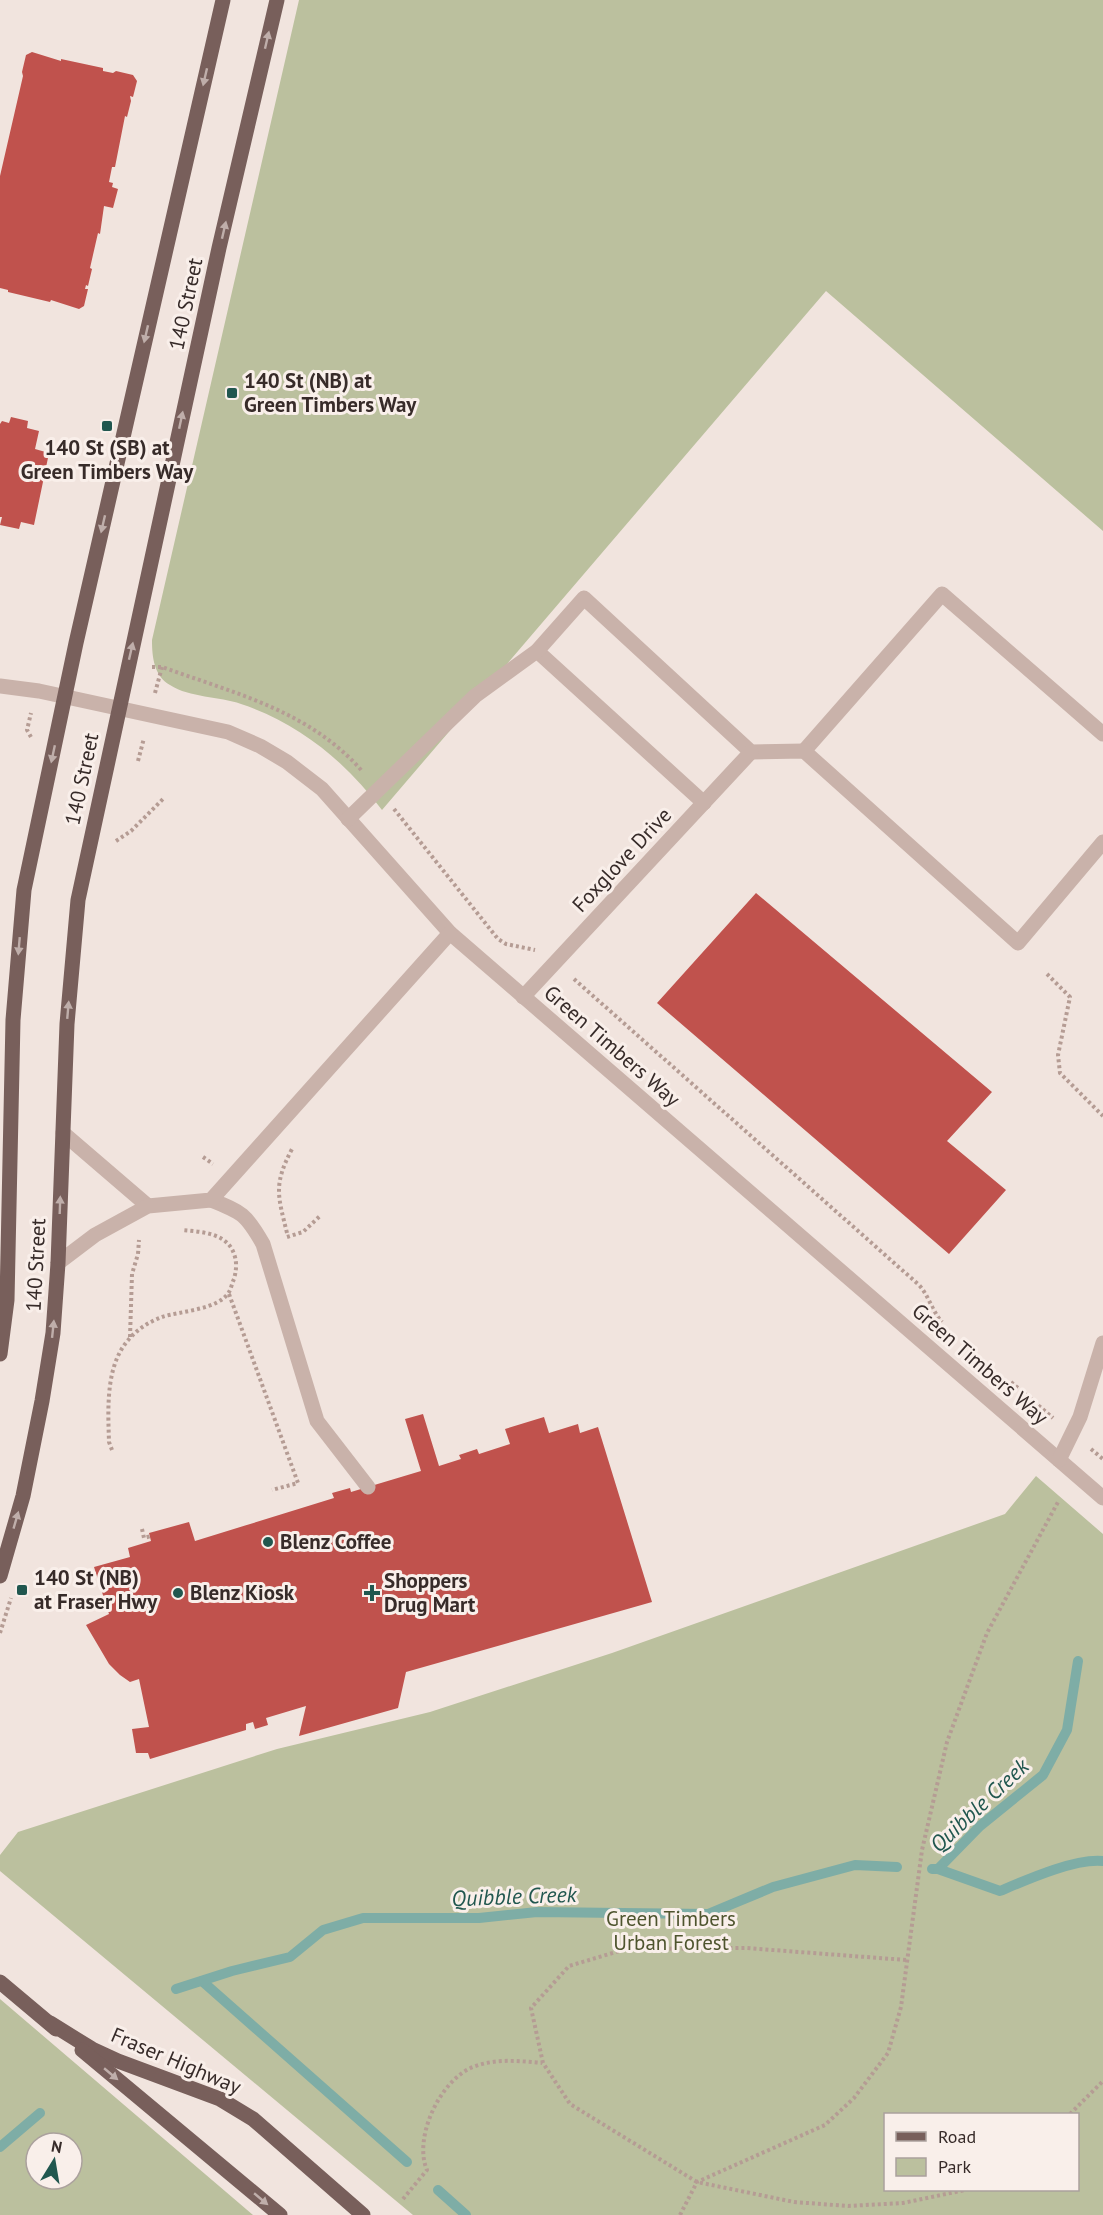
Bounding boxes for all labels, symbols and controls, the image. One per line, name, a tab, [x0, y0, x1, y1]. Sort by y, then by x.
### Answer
one-way arrow	[263, 30, 273, 49]
one-way arrow	[200, 68, 210, 87]
one-way arrow	[219, 220, 229, 239]
street label: 140 Street	[163, 255, 208, 352]
one-way arrow	[141, 325, 151, 344]
place label: 140 St (NB) at Green Timbers Way	[244, 367, 417, 418]
marker: 140 St (NB) at Green Timbers Way	[225, 386, 239, 400]
one-way arrow	[177, 411, 187, 429]
marker: 140 St (SB) at Green Timbers Way	[100, 419, 114, 433]
place label: 140 St (SB) at Green Timbers Way	[21, 434, 194, 485]
one-way arrow	[98, 515, 108, 534]
one-way arrow	[126, 642, 136, 661]
street label: 140 Street	[59, 730, 104, 827]
one-way arrow	[48, 745, 57, 764]
street label: Foxglove Drive	[566, 802, 677, 918]
one-way arrow	[14, 937, 24, 956]
street label: Green Timbers Way	[539, 979, 686, 1112]
one-way arrow	[63, 1001, 73, 1020]
one-way arrow	[56, 1195, 65, 1214]
street label: 140 Street	[20, 1218, 51, 1312]
street label: Green Timbers Way	[907, 1297, 1054, 1430]
one-way arrow	[48, 1319, 58, 1338]
one-way arrow	[12, 1511, 21, 1529]
place label: Blenz Coffee	[280, 1528, 391, 1555]
marker: Blenz Coffee	[261, 1535, 275, 1549]
place label: 140 St (NB) at Fraser Hwy	[34, 1564, 158, 1615]
place label: Shoppers Drug Mart	[384, 1567, 476, 1618]
place label: Blenz Kiosk	[190, 1579, 295, 1606]
marker: 140 St (NB) at Fraser Hwy	[15, 1583, 29, 1597]
marker: Blenz Kiosk	[171, 1586, 185, 1600]
marker: Shoppers Drug Mart	[365, 1586, 379, 1600]
water label: Quibble Creek	[924, 1751, 1035, 1858]
water label: Quibble Creek	[451, 1880, 578, 1912]
park label: Green Timbers Urban Forest	[606, 1905, 736, 1956]
street label: Fraser Highway	[107, 2021, 246, 2100]
one-way arrow	[103, 2067, 118, 2080]
legend	[884, 2113, 1079, 2191]
text: Road	[938, 2125, 976, 2148]
north arrow	[24, 2131, 84, 2191]
text: N	[50, 2135, 64, 2157]
text: Park	[938, 2155, 971, 2178]
one-way arrow	[253, 2192, 268, 2205]

